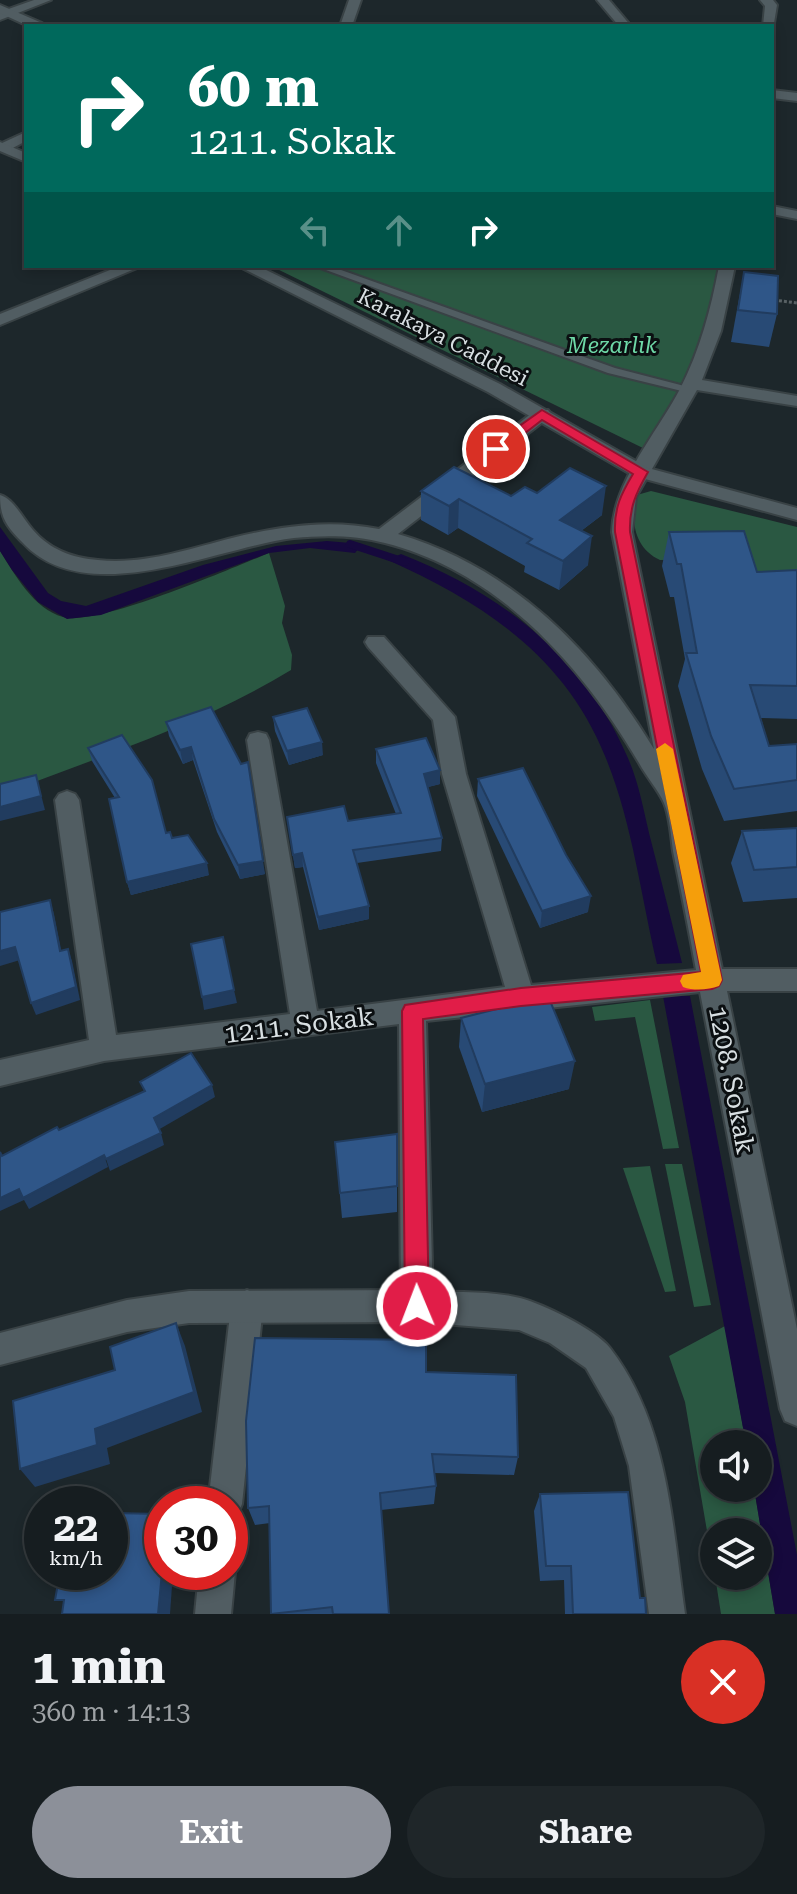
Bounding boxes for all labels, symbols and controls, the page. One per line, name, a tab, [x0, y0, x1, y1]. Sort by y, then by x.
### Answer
text: 60 m	[188, 54, 319, 120]
icon: right	[56, 56, 160, 160]
text: 1211. Sokak	[188, 121, 396, 163]
icon: left	[293, 208, 337, 252]
icon: ahead	[377, 208, 421, 252]
icon: right	[461, 208, 505, 252]
street label: Karakaya Caddesi	[353, 283, 533, 391]
park label: Mezarlık	[566, 333, 657, 358]
pin	[462, 415, 530, 483]
icon: arrive	[474, 427, 518, 471]
street label: 1211. Sokak	[223, 1001, 375, 1049]
street label: 1208. Sokak	[703, 1003, 761, 1157]
position arrow	[375, 1264, 459, 1348]
map controls	[700, 1430, 772, 1590]
button: sound	[700, 1430, 772, 1502]
speed limit sign: 30	[144, 1486, 248, 1590]
text: 22	[54, 1504, 98, 1551]
button: layers	[700, 1518, 772, 1590]
text: km/h	[49, 1546, 103, 1570]
text: 1 min	[32, 1639, 165, 1695]
button: close	[681, 1640, 765, 1724]
text: 360 m · 14:13	[32, 1697, 191, 1727]
button: Exit	[32, 1786, 391, 1878]
button: Share	[407, 1786, 765, 1878]

